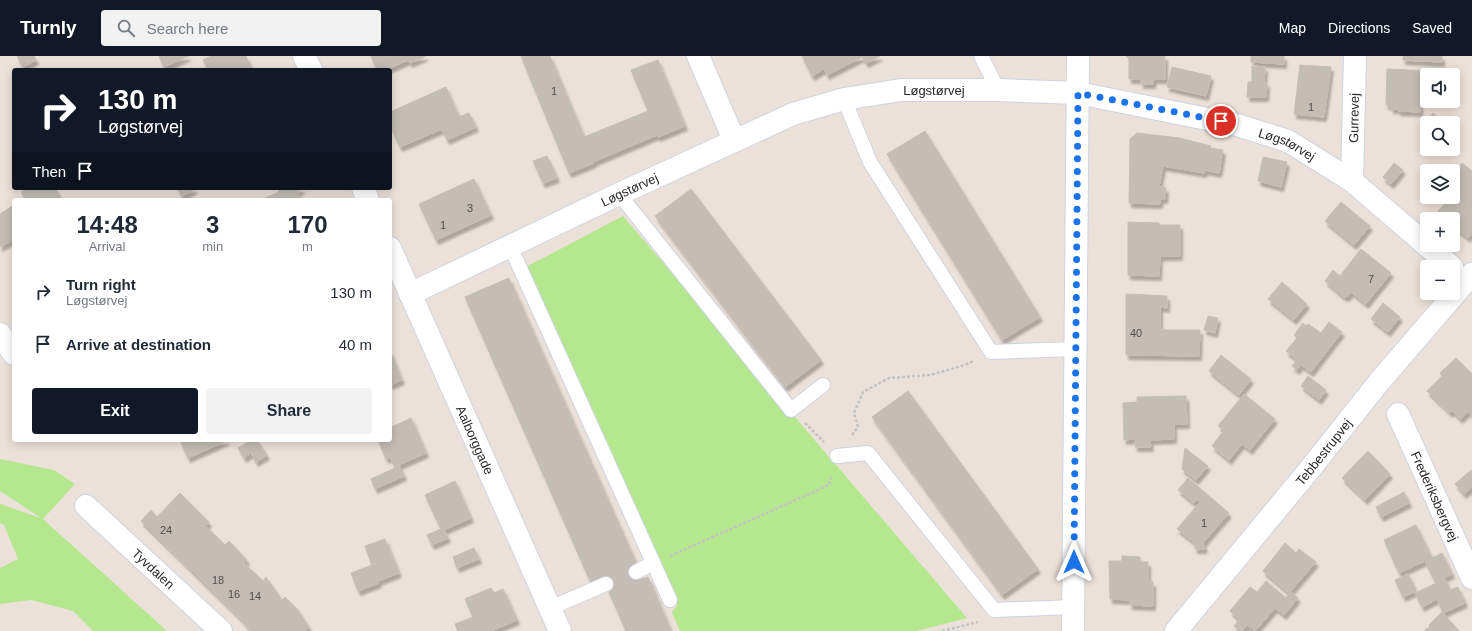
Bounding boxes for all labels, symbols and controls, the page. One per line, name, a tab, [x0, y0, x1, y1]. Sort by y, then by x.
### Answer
search box	[101, 10, 381, 46]
text: Turnly	[20, 17, 77, 38]
icon: search	[115, 17, 137, 39]
text: Search here	[147, 20, 228, 37]
text: Map	[1279, 20, 1306, 36]
text: Directions	[1328, 20, 1390, 36]
text: Saved	[1412, 20, 1452, 36]
map controls	[1420, 68, 1460, 300]
button: sound	[1420, 68, 1460, 108]
street label: Løgstørvej	[903, 83, 965, 98]
icon: right	[32, 84, 84, 136]
text: 130 m	[98, 84, 177, 115]
house number: 1	[551, 85, 557, 97]
street label: Gurrevej	[1346, 93, 1362, 143]
house number: 1	[1308, 101, 1314, 113]
pin	[1204, 104, 1238, 138]
icon: arrive	[1210, 110, 1232, 132]
button: search	[1420, 116, 1460, 156]
text: Løgstørvej	[98, 117, 183, 137]
street label: Løgstørvej	[1257, 125, 1318, 164]
icon: arrive	[74, 160, 96, 182]
text: Then	[32, 163, 66, 180]
button: layers	[1420, 164, 1460, 204]
street label: Løgstørvej	[598, 170, 661, 210]
house number: 3	[467, 202, 473, 214]
text: 14:48	[76, 211, 138, 238]
text: 3	[206, 211, 219, 238]
text: 170	[288, 211, 328, 238]
button: +	[1420, 212, 1460, 252]
house number: 1	[440, 219, 446, 231]
text: Arrival	[89, 239, 126, 254]
text: min	[202, 239, 223, 254]
text: m	[302, 239, 313, 254]
button: −	[1420, 260, 1460, 300]
house number: 7	[1368, 273, 1374, 285]
text: Turn right	[66, 276, 136, 293]
icon: right	[32, 281, 54, 303]
text: 130 m	[330, 284, 372, 301]
text: Løgstørvej	[66, 293, 127, 308]
house number: 40	[1130, 327, 1142, 339]
icon: arrive	[32, 333, 54, 355]
text: Arrive at destination	[66, 336, 211, 353]
text: 40 m	[339, 336, 372, 353]
button: Exit	[32, 388, 198, 434]
button: Share	[206, 388, 372, 434]
street label: Aalborggade	[453, 403, 497, 477]
street label: Tebbestrupvej	[1293, 416, 1355, 489]
street label: Frederiksbergvej	[1408, 449, 1461, 544]
house number: 1	[1201, 517, 1207, 529]
house number: 24	[160, 524, 172, 536]
position arrow	[1053, 541, 1095, 583]
street label: Tyvdalen	[129, 546, 177, 592]
house number: 18	[212, 574, 224, 586]
house number: 16	[228, 588, 240, 600]
house number: 14	[249, 590, 261, 602]

